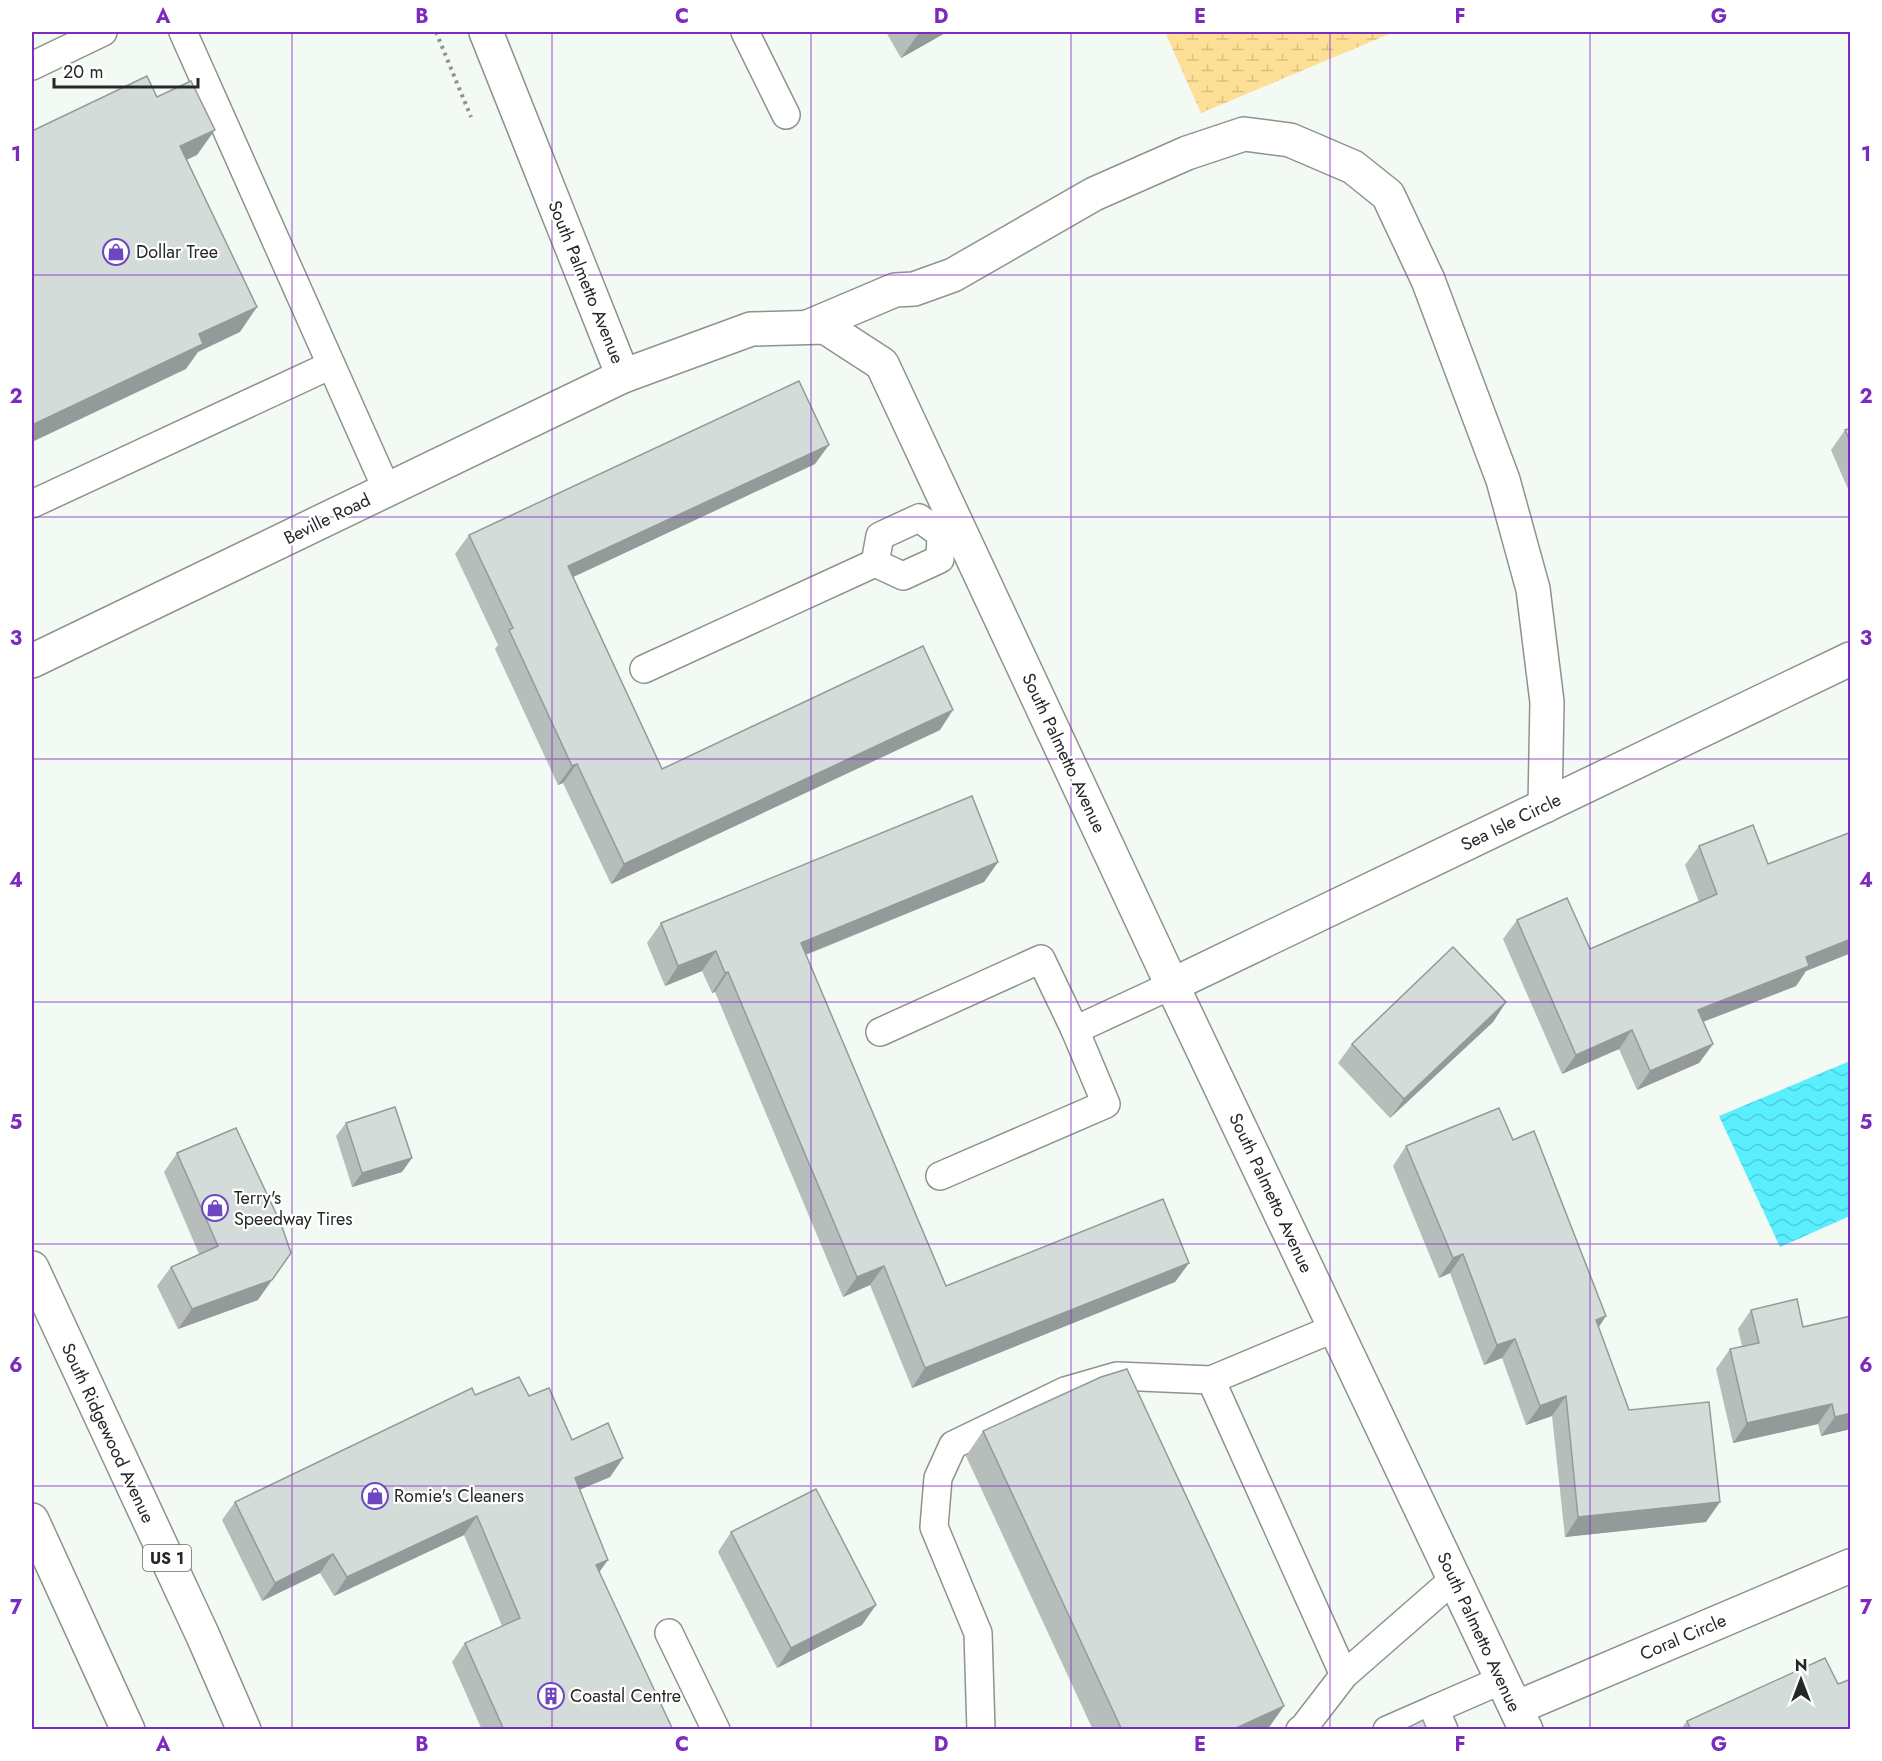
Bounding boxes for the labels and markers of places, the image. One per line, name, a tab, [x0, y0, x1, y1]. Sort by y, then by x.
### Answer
shop icon: Dollar Tree	[101, 237, 131, 267]
place label: Dollar Tree	[136, 239, 218, 265]
place label: Terry's Speedway Tires	[234, 1185, 353, 1232]
shop icon: Terry's Speedway Tires	[200, 1193, 230, 1223]
shop icon: Romie's Cleaners	[360, 1481, 390, 1511]
place label: Romie's Cleaners	[394, 1483, 524, 1509]
building icon: Coastal Centre	[536, 1681, 566, 1711]
place label: Coastal Centre	[570, 1683, 681, 1709]

